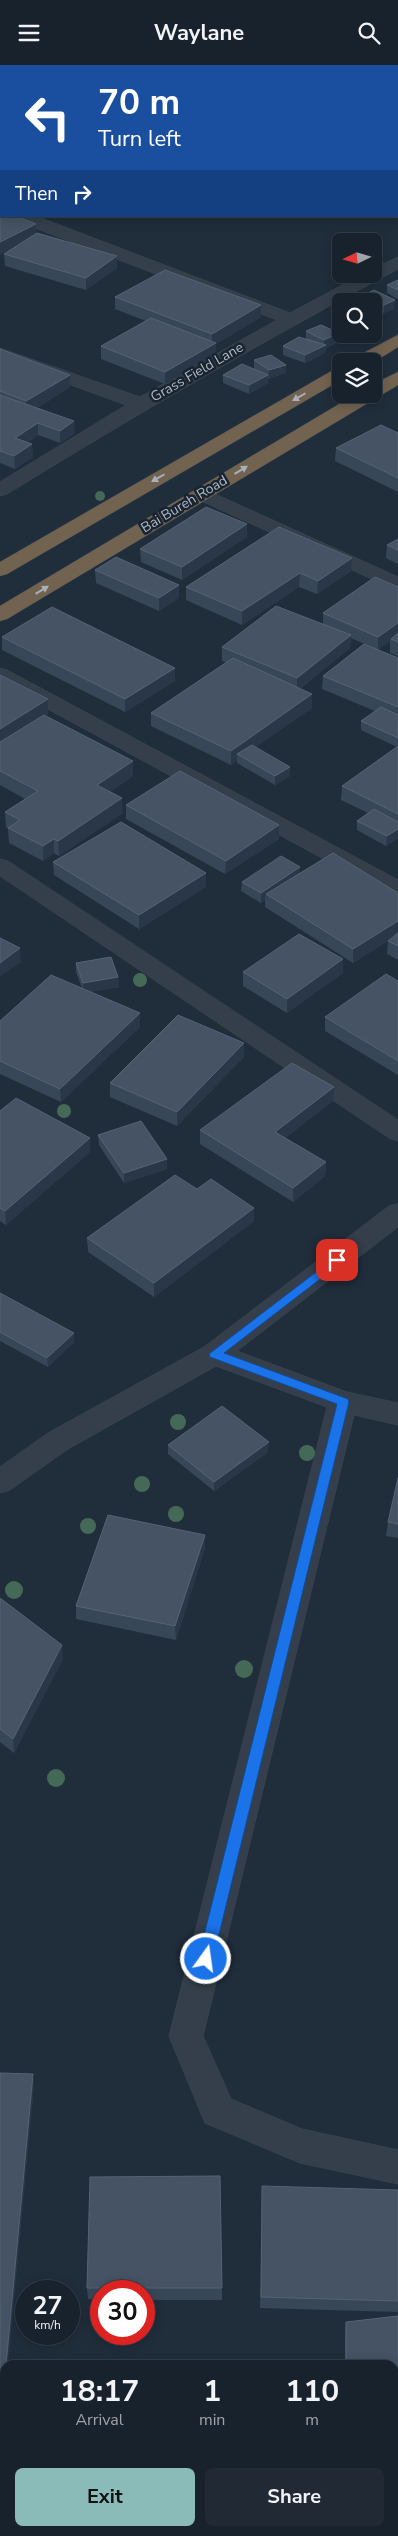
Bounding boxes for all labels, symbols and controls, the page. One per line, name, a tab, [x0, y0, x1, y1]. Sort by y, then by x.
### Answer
text: Waylane	[154, 18, 244, 48]
icon: menu	[15, 19, 43, 47]
icon: search	[355, 19, 383, 47]
text: 70 m	[98, 79, 180, 126]
icon: left	[15, 85, 80, 150]
text: Turn left	[98, 124, 181, 154]
icon: right	[68, 180, 96, 208]
text: Then	[15, 181, 58, 207]
north arrow	[332, 233, 382, 283]
map controls	[332, 233, 382, 403]
button: search	[332, 293, 382, 343]
street label: Grass Field Lane	[147, 338, 247, 406]
button: layers	[332, 353, 382, 403]
one-way arrow	[292, 393, 306, 402]
one-way arrow	[234, 465, 247, 474]
street label: Bai Bureh Road	[137, 471, 231, 537]
one-way arrow	[152, 474, 165, 483]
one-way arrow	[35, 586, 48, 595]
pin	[316, 1239, 358, 1281]
icon: arrive	[323, 1246, 351, 1274]
position arrow	[179, 1932, 231, 1984]
speed limit sign: 30	[90, 2280, 155, 2345]
text: 27	[32, 2289, 63, 2323]
text: km/h	[34, 2317, 61, 2333]
text: 18:17	[60, 2371, 139, 2412]
text: 1	[203, 2371, 221, 2412]
text: 110	[285, 2371, 339, 2412]
text: Arrival	[75, 2409, 124, 2431]
text: min	[199, 2409, 225, 2431]
text: m	[305, 2409, 319, 2431]
button: Exit	[15, 2468, 195, 2526]
button: Share	[205, 2468, 384, 2526]

